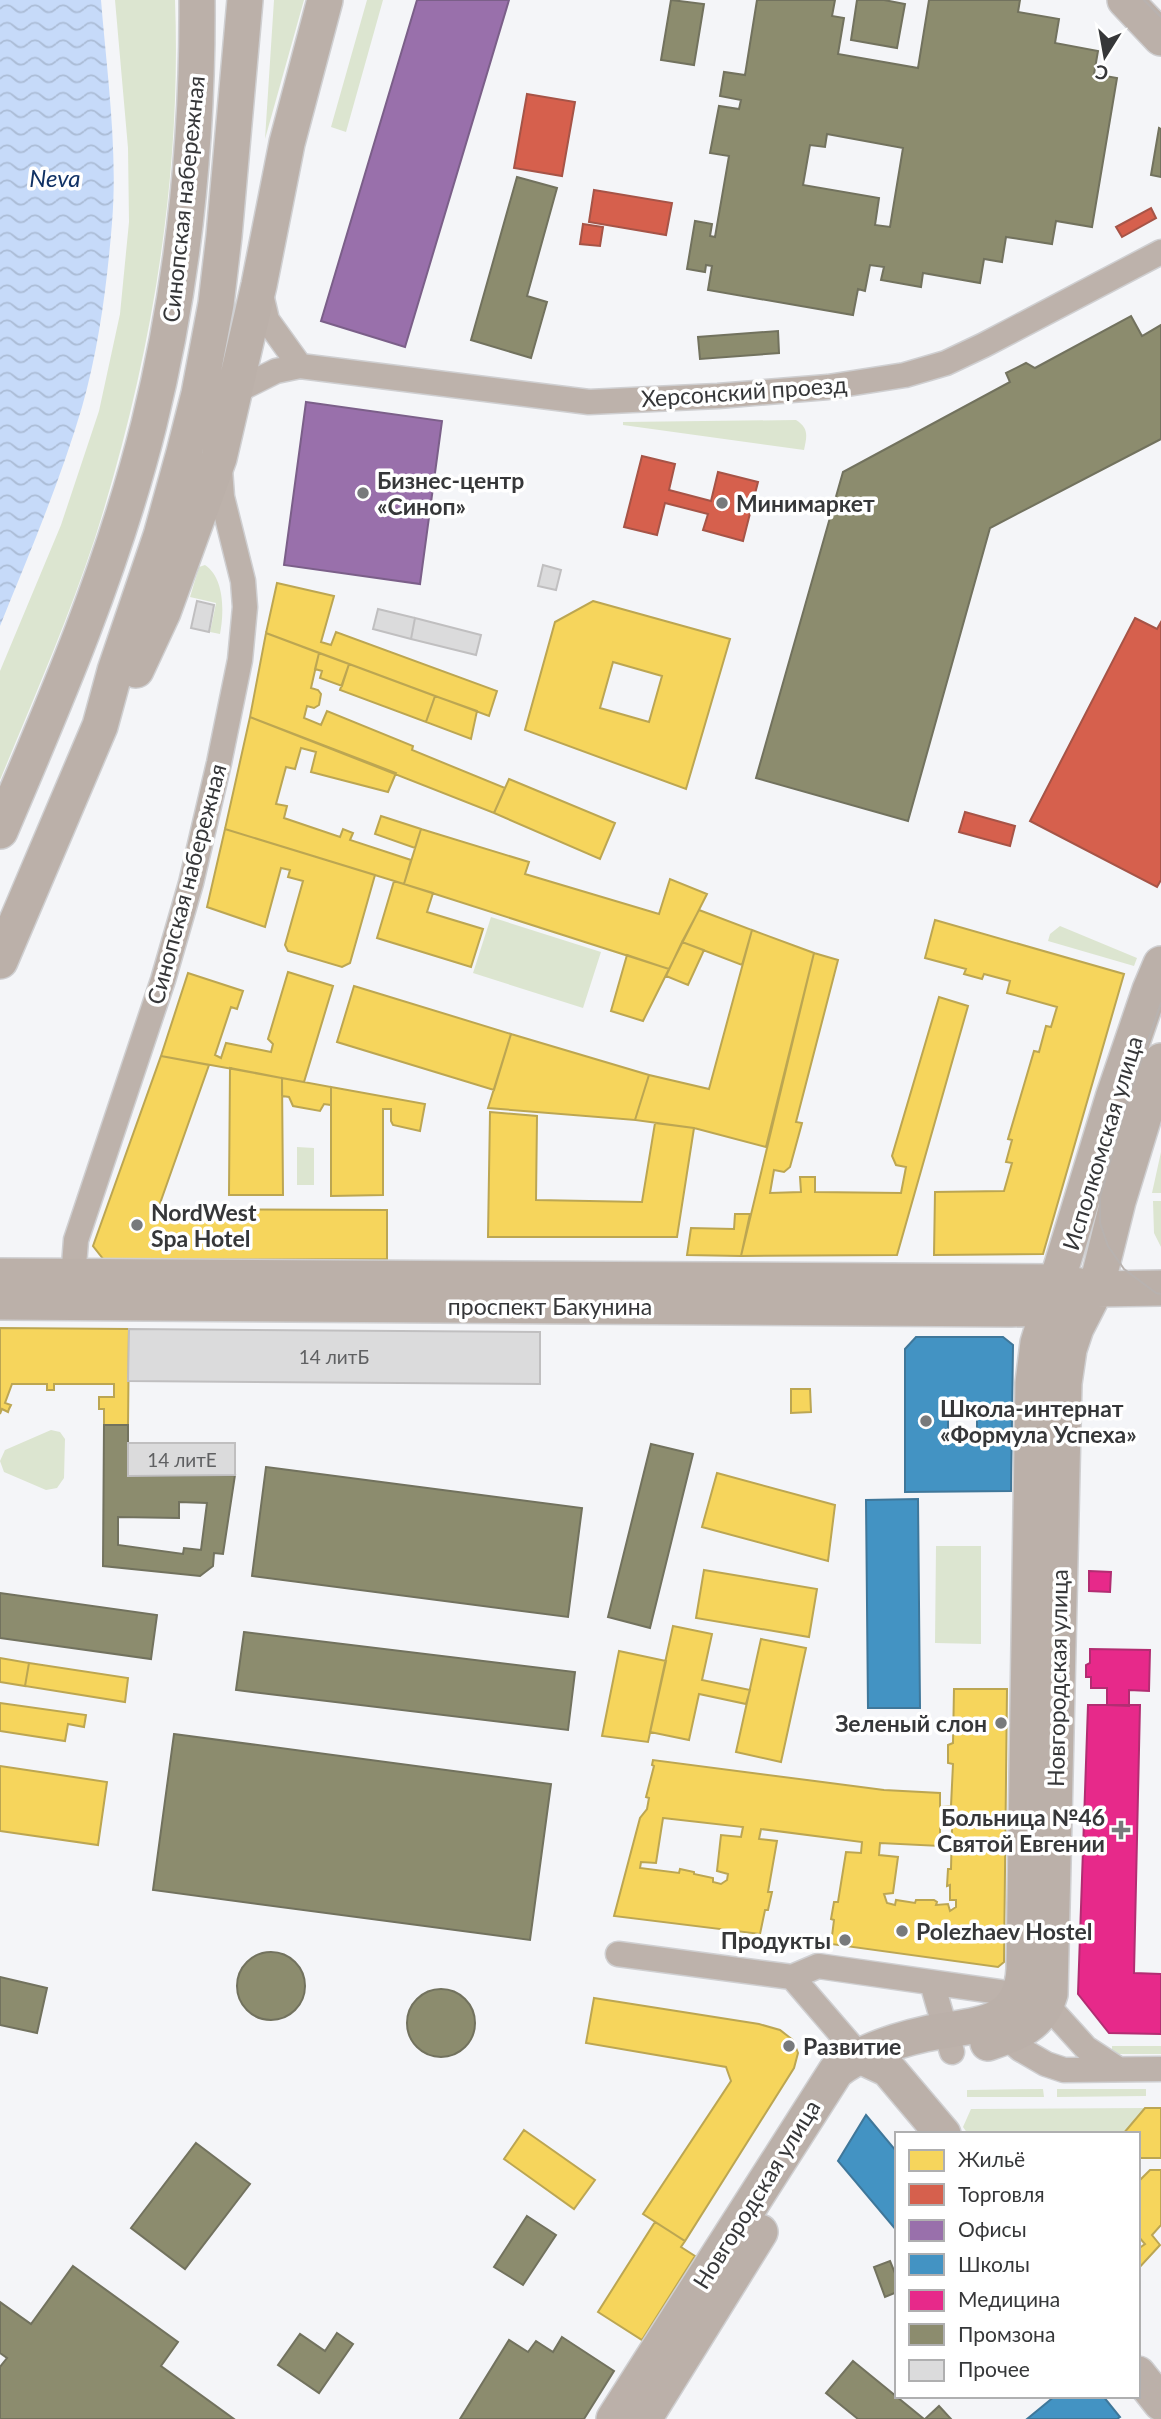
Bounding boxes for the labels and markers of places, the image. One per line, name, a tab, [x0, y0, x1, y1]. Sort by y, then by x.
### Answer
place label: Бизнес-центр «Синоп»	[377, 466, 524, 520]
marker: Бизнес-центр «Синоп»	[355, 485, 371, 501]
place label: Минимаркет	[736, 489, 875, 517]
marker: Минимаркет	[714, 495, 730, 511]
place label: NordWest Spa Hotel	[151, 1198, 257, 1252]
marker: NordWest Spa Hotel	[129, 1217, 145, 1233]
place label: Школа-интернат «Формула Успеха»	[940, 1394, 1137, 1448]
marker: Школа-интернат «Формула Успеха»	[918, 1413, 934, 1429]
place label: Зеленый слон	[835, 1709, 987, 1737]
marker: Зеленый слон	[993, 1715, 1009, 1731]
place label: Больница №46 Святой Евгении	[937, 1803, 1105, 1857]
marker: Больница №46 Святой Евгении	[1111, 1820, 1131, 1840]
place label: Polezhaev Hostel	[916, 1917, 1092, 1945]
marker: Polezhaev Hostel	[894, 1923, 910, 1939]
place label: Продукты	[721, 1926, 831, 1954]
marker: Продукты	[837, 1932, 853, 1948]
place label: Развитие	[803, 2032, 901, 2060]
marker: Развитие	[781, 2038, 797, 2054]

